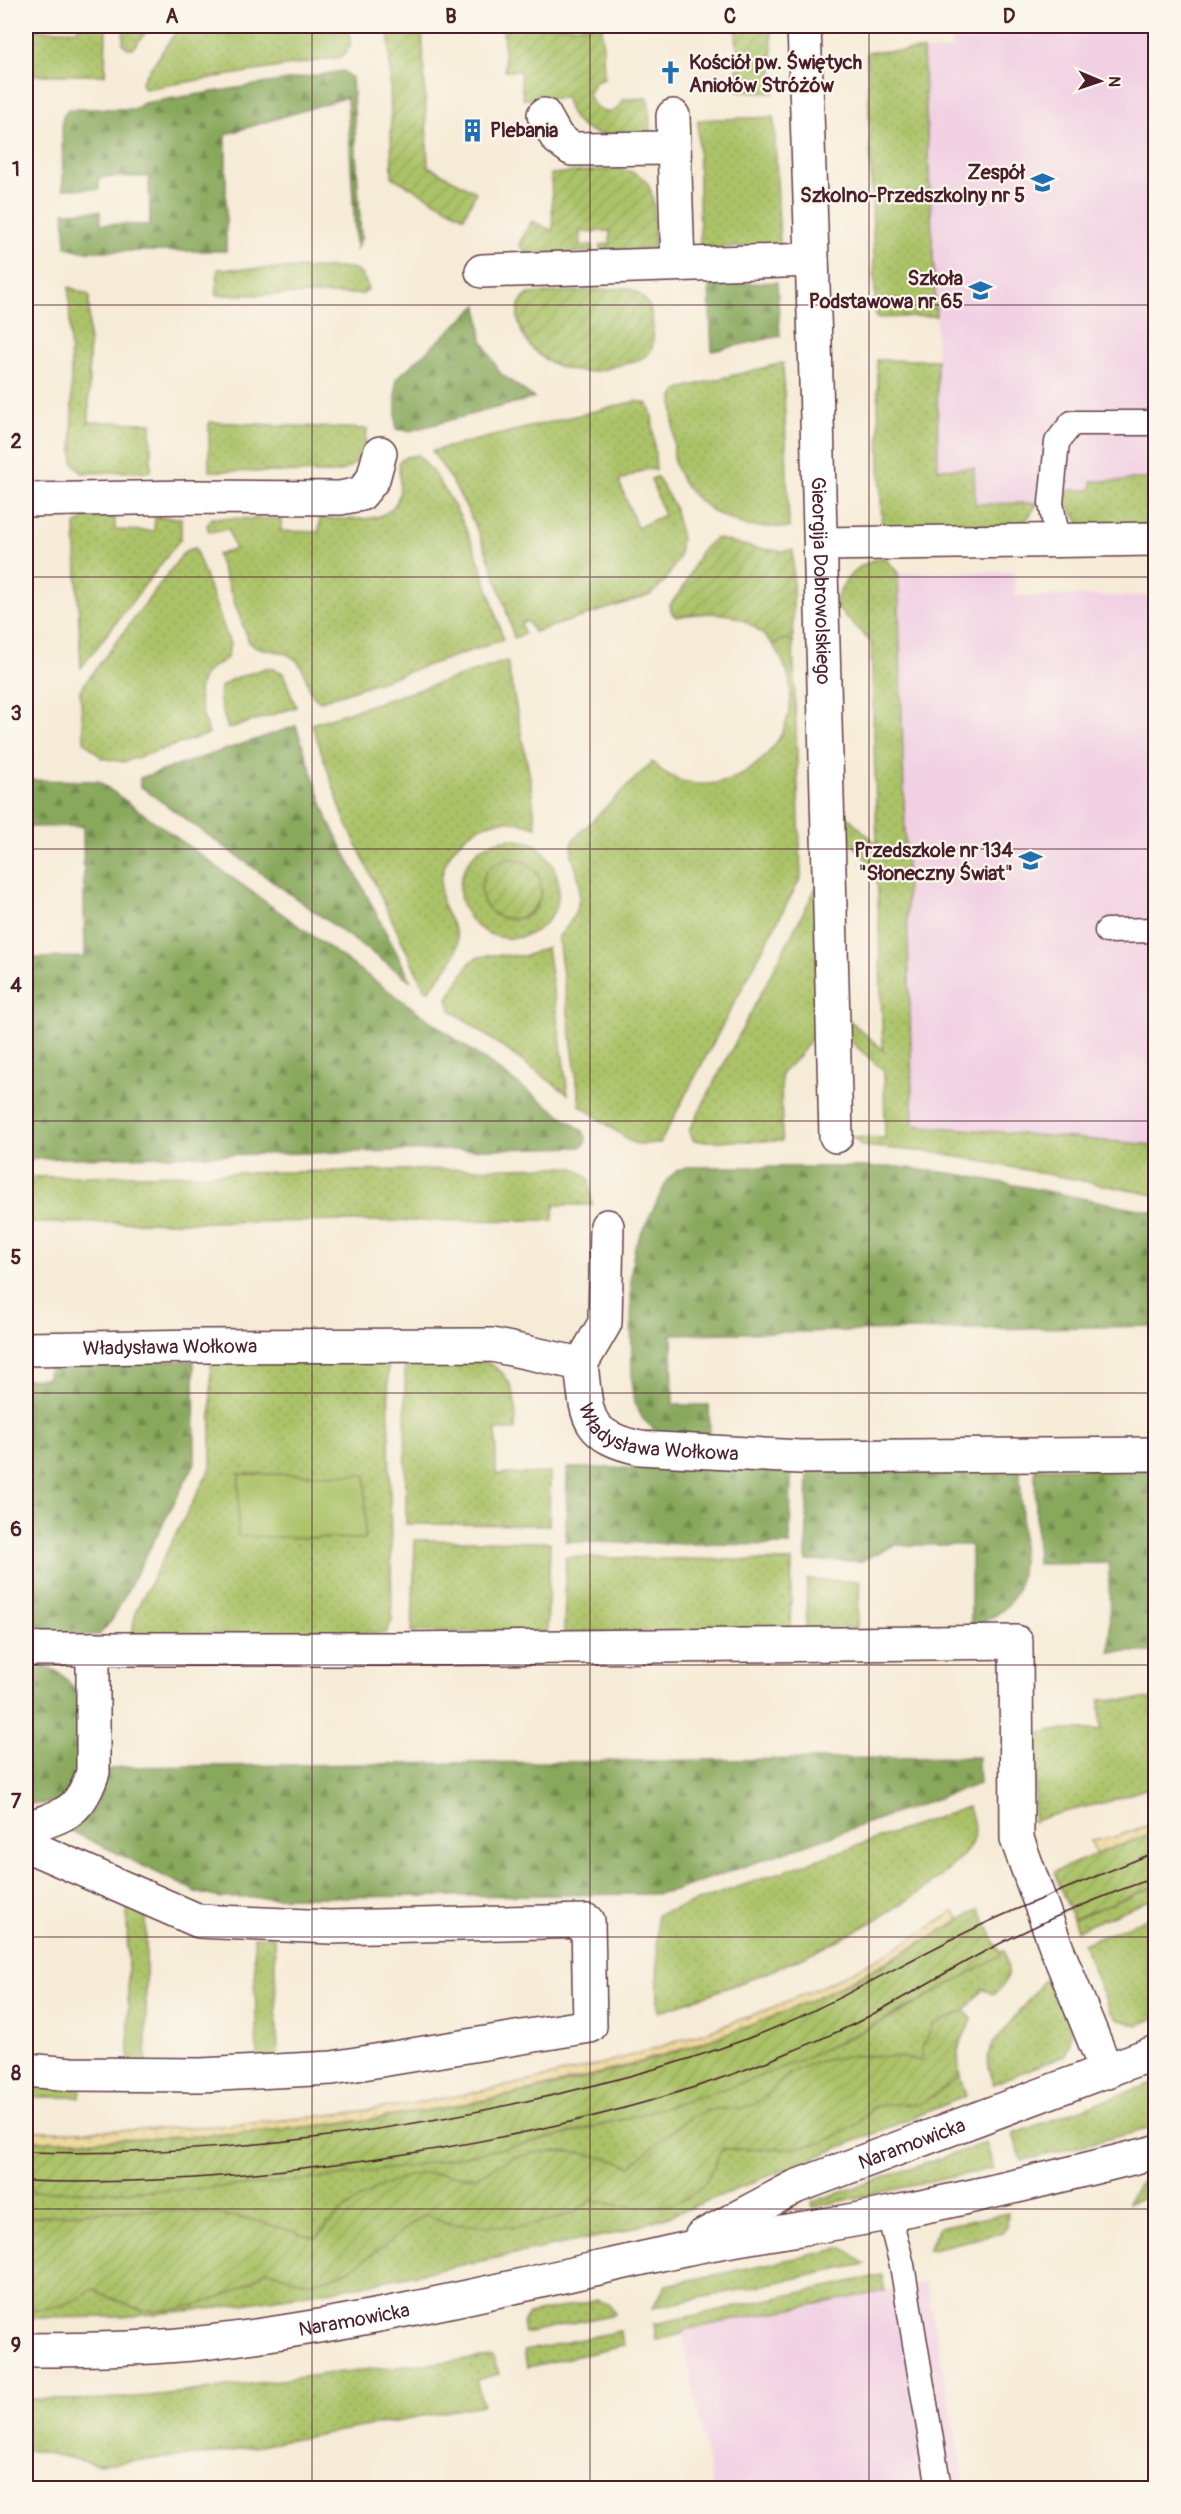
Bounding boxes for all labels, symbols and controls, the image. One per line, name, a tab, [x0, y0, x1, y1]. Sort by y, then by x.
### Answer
text: A	[166, 4, 179, 29]
text: B	[445, 4, 457, 29]
text: C	[724, 4, 736, 29]
text: D	[1003, 4, 1016, 29]
place label: Kościół pw. Świętych Aniołów Stróżów	[689, 50, 862, 98]
north arrow	[1070, 51, 1130, 111]
church icon: Kościół pw. Świętych Aniołów Stróżów	[658, 60, 684, 86]
text: N	[1104, 76, 1124, 87]
building icon: Plebania	[459, 117, 485, 143]
place label: Plebania	[490, 118, 558, 143]
text: 1	[12, 157, 20, 182]
place label: Zespół Szkolno-Przedszkolny nr 5	[800, 160, 1026, 208]
school or university icon: Zespół Szkolno-Przedszkolny nr 5	[1030, 170, 1056, 196]
place label: Szkoła Podstawowa nr 65	[809, 266, 963, 314]
school or university icon: Szkoła Podstawowa nr 65	[968, 277, 994, 303]
text: 2	[10, 429, 22, 454]
street label: Gieorgija Dobrowolskiego	[806, 476, 837, 685]
text: 3	[10, 701, 22, 726]
place label: Przedszkole nr 134 "Słoneczny Świat"	[854, 838, 1013, 886]
school or university icon: Przedszkole nr 134 "Słoneczny Świat"	[1018, 848, 1044, 874]
text: 4	[10, 973, 22, 998]
text: 5	[11, 1245, 22, 1270]
street label: Władysława Wołkowa	[83, 1333, 257, 1361]
street label: Władysława Wołkowa	[574, 1400, 739, 1466]
text: 6	[10, 1517, 22, 1542]
text: 7	[11, 1789, 22, 1814]
text: 8	[11, 2061, 21, 2086]
street label: Naramowicka	[855, 2112, 969, 2175]
street label: Naramowicka	[297, 2297, 412, 2342]
text: 9	[11, 2333, 21, 2358]

